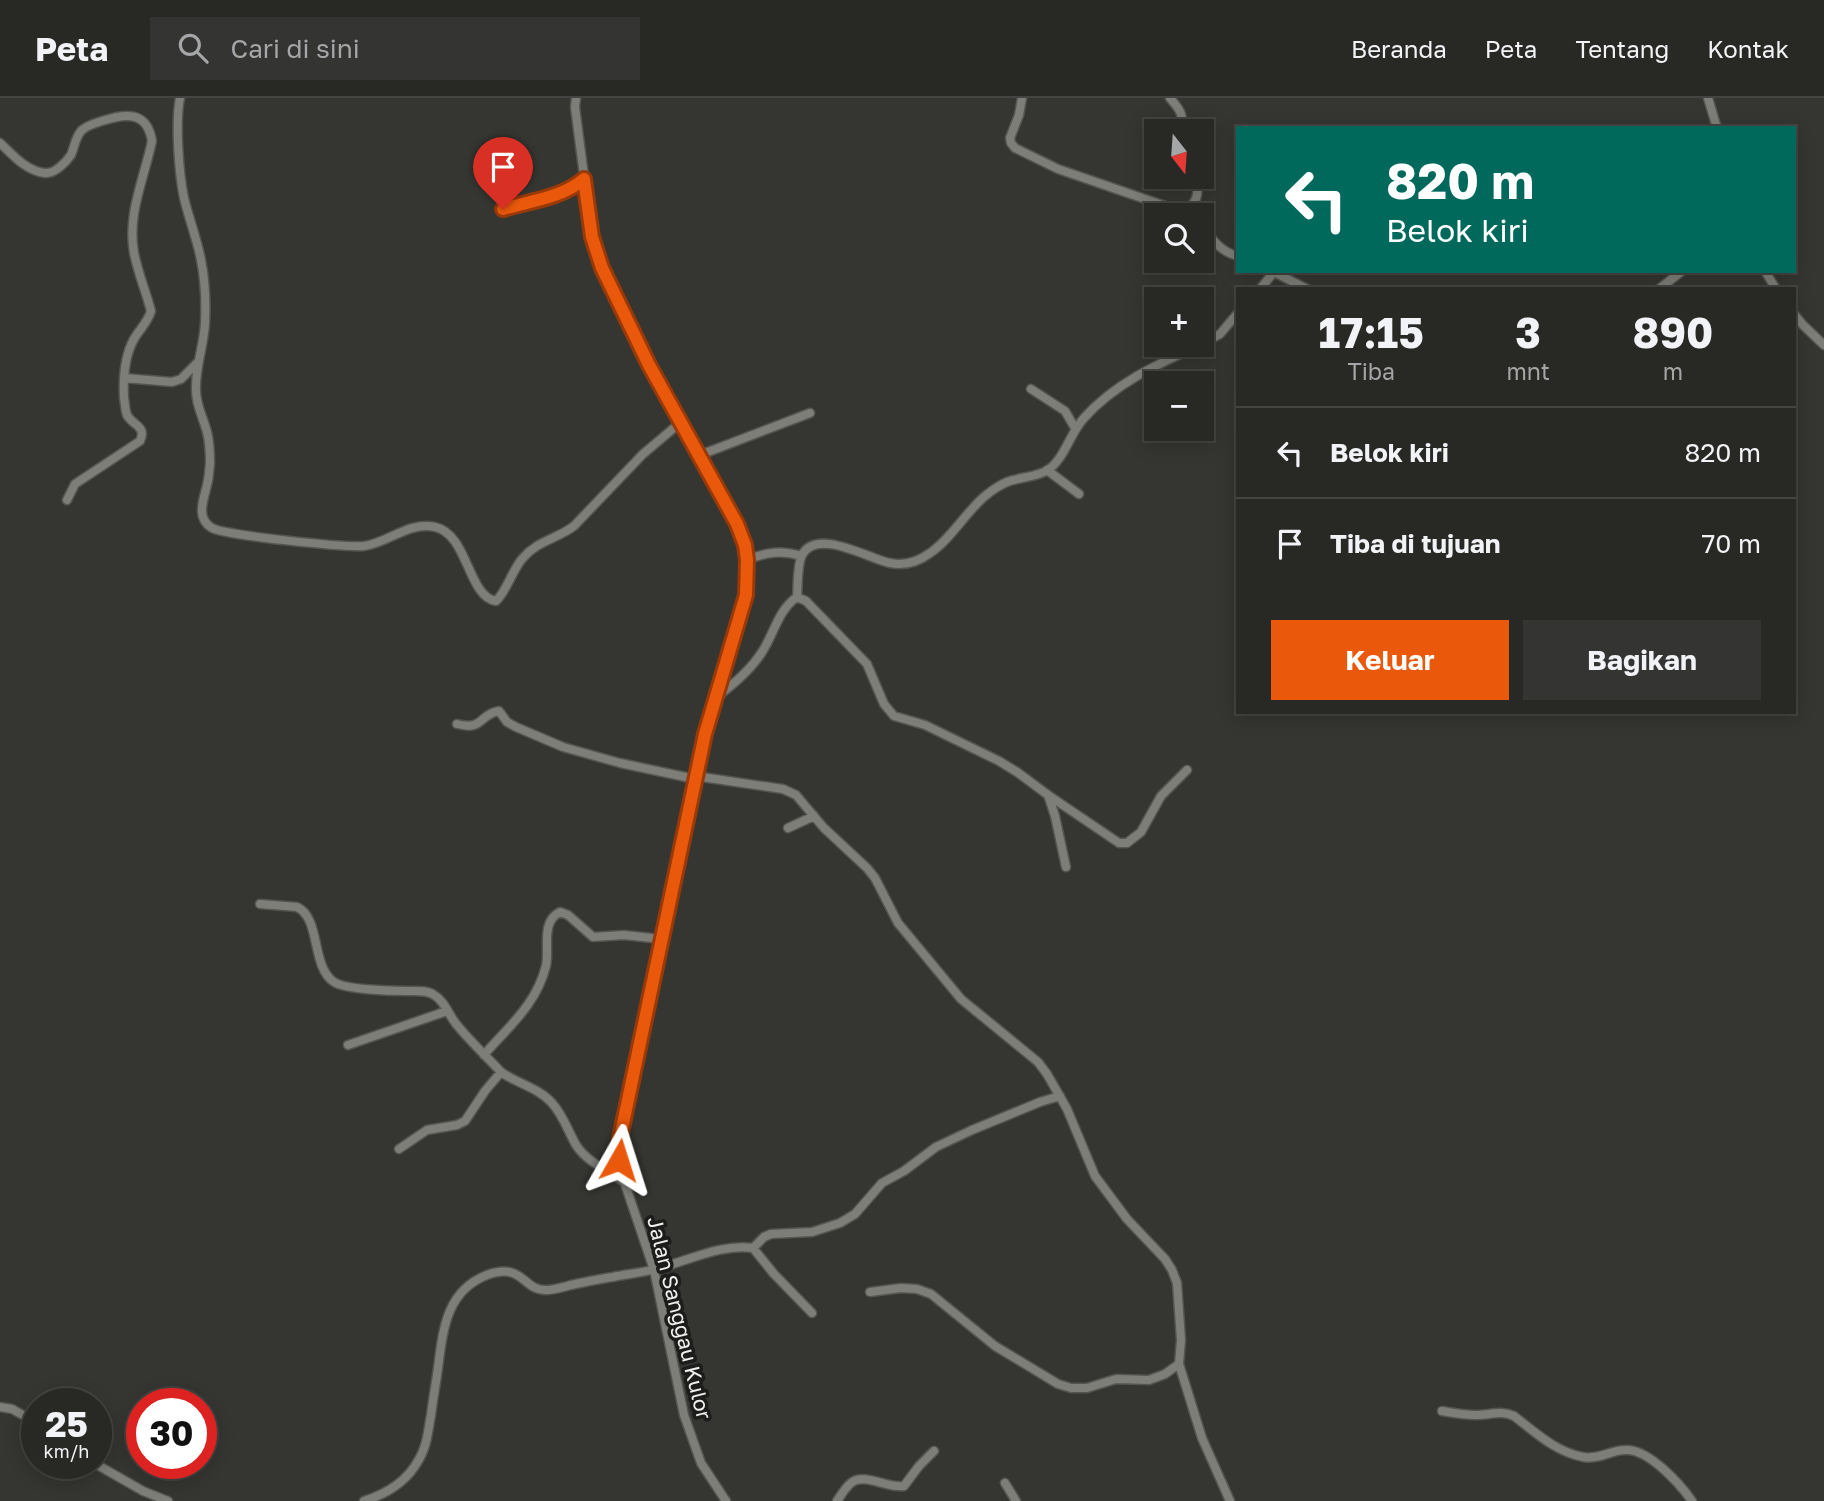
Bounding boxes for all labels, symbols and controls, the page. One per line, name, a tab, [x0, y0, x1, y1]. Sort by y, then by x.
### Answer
search box	[150, 17, 640, 80]
text: Peta	[35, 29, 108, 68]
icon: search	[174, 29, 212, 67]
text: Cari di sini	[230, 33, 360, 64]
text: Beranda	[1351, 34, 1447, 63]
text: Peta	[1485, 34, 1537, 63]
text: Tentang	[1575, 34, 1669, 63]
text: Kontak	[1707, 34, 1789, 63]
north arrow	[1144, 119, 1214, 189]
map controls	[1144, 119, 1214, 441]
pin	[473, 137, 533, 209]
icon: arrive	[484, 148, 522, 186]
text: 820 m	[1386, 151, 1534, 210]
icon: left	[1271, 154, 1362, 245]
button: search	[1144, 203, 1214, 273]
text: Belok kiri	[1386, 211, 1529, 249]
button: +	[1144, 287, 1214, 357]
text: 17:15	[1319, 307, 1424, 357]
text: 3	[1515, 307, 1541, 357]
text: 890	[1633, 307, 1713, 357]
text: Tiba	[1347, 357, 1395, 385]
text: mnt	[1506, 357, 1550, 385]
text: m	[1663, 357, 1683, 385]
button: −	[1144, 371, 1214, 441]
icon: left	[1271, 434, 1309, 472]
text: Belok kiri	[1330, 437, 1449, 468]
text: 820 m	[1684, 437, 1761, 468]
icon: arrive	[1271, 525, 1309, 563]
text: Tiba di tujuan	[1330, 528, 1500, 559]
text: 70 m	[1702, 528, 1761, 559]
button: Keluar	[1271, 620, 1509, 700]
button: Bagikan	[1523, 620, 1761, 700]
position arrow	[582, 1123, 656, 1197]
street label: Jalan Sanggau Kulor	[642, 1214, 718, 1422]
speed limit sign: 30	[126, 1388, 217, 1479]
text: 25	[45, 1403, 88, 1445]
text: km/h	[44, 1440, 89, 1462]

